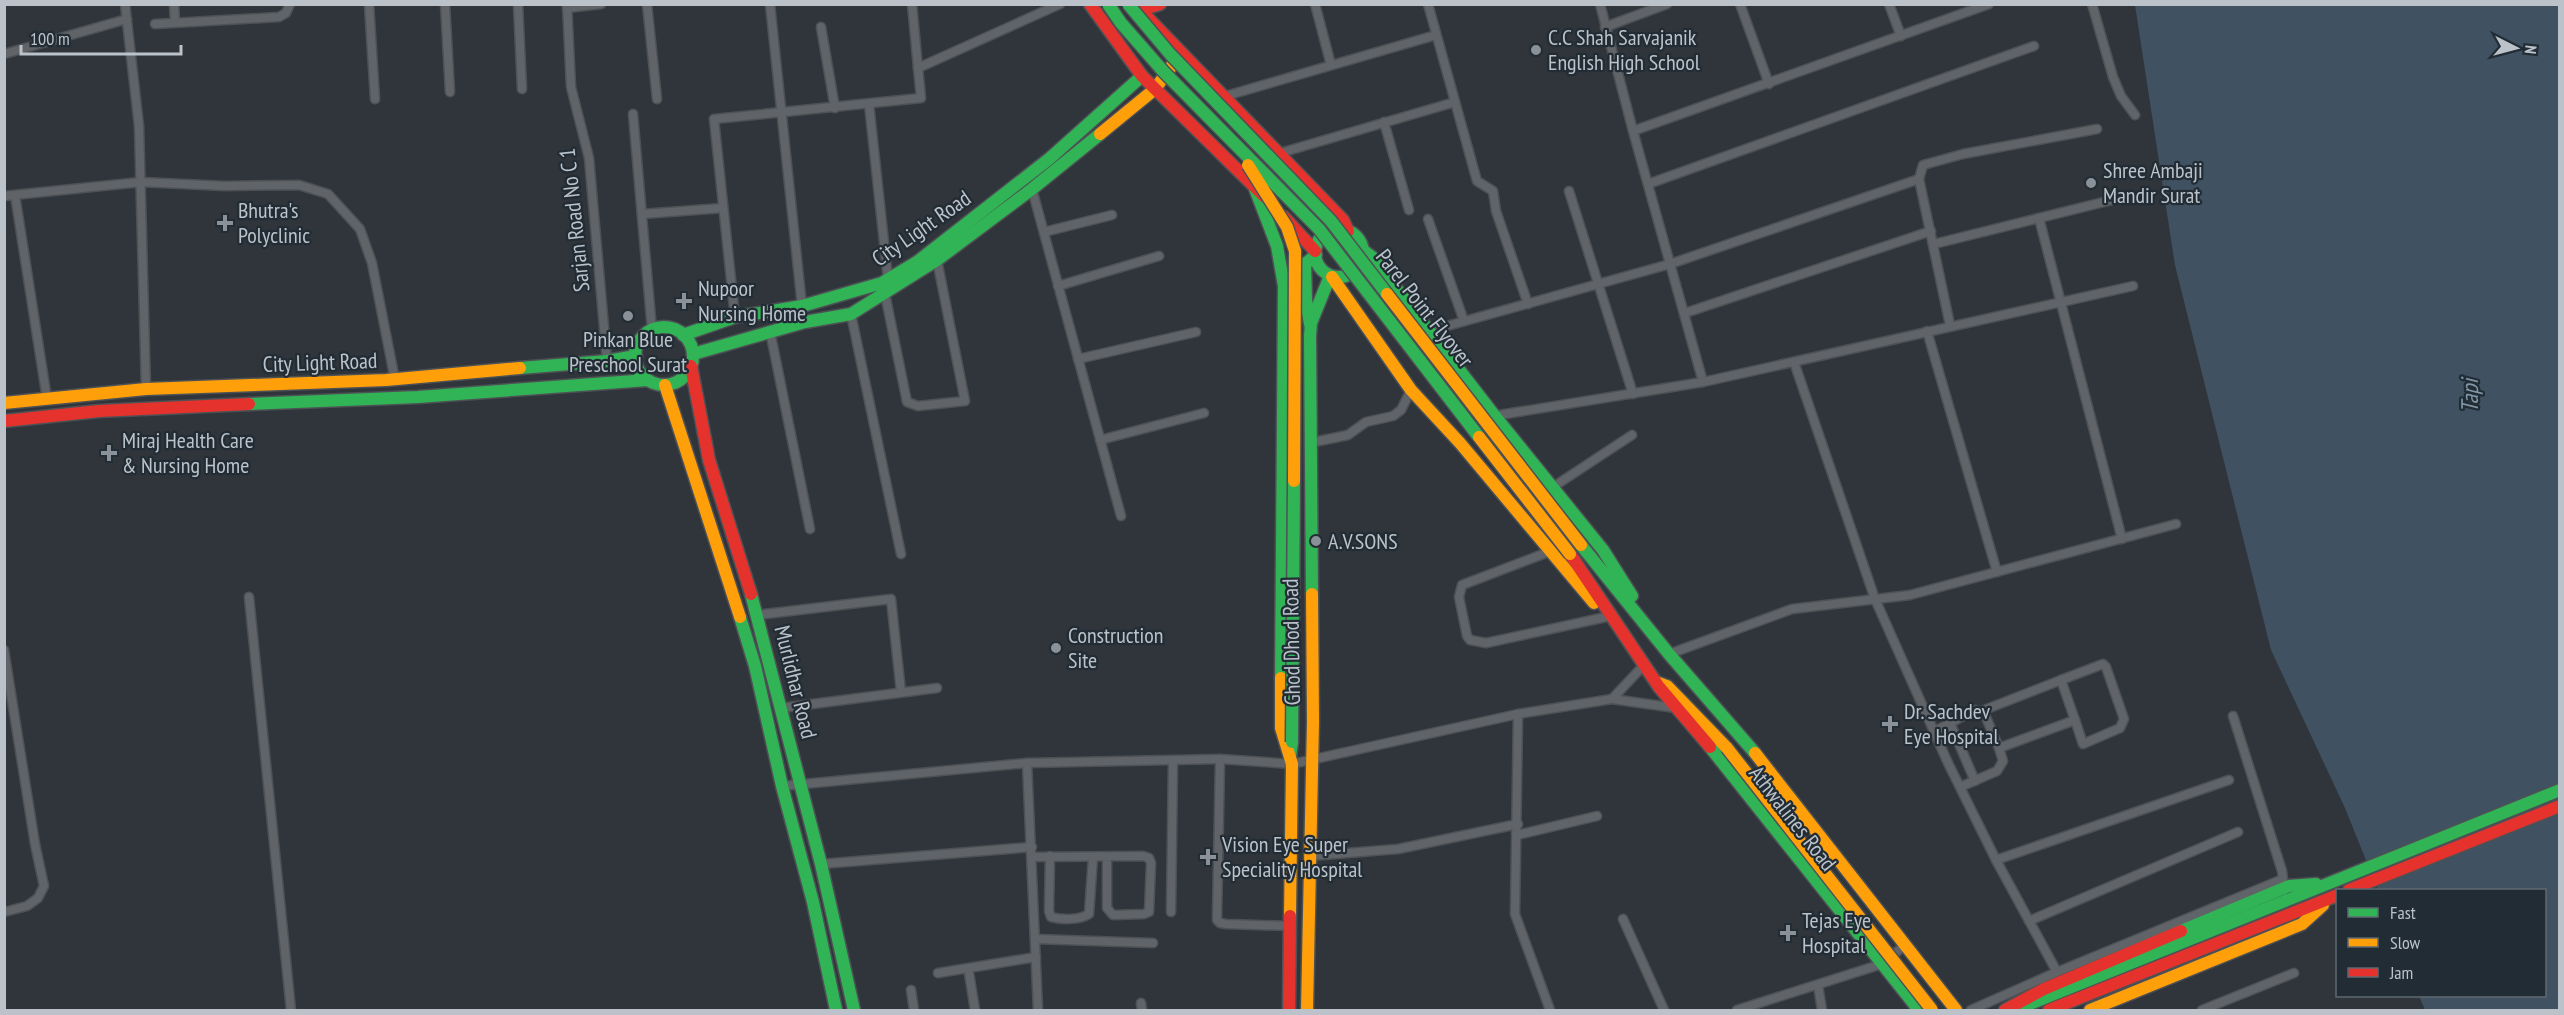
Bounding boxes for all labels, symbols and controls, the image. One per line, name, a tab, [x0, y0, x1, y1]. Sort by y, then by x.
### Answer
scale bar	[21, 18, 182, 56]
north arrow	[2486, 18, 2546, 78]
place label: C.C Shah Sarvajanik English High School	[1548, 23, 1701, 76]
text: 100 m	[30, 27, 70, 50]
marker: C.C Shah Sarvajanik English High School	[1529, 43, 1543, 57]
text: N	[2521, 44, 2541, 55]
street label: Sarjan Road No C 1	[553, 147, 595, 293]
place label: Shree Ambaji Mandir Surat	[2103, 156, 2203, 209]
marker: Shree Ambaji Mandir Surat	[2084, 176, 2098, 190]
street label: City Light Road	[866, 184, 976, 272]
place label: Bhutra's Polyclinic	[238, 196, 310, 249]
marker: Bhutra's Polyclinic	[216, 214, 234, 232]
street label: Parel Point Flyover	[1370, 243, 1480, 373]
place label: Nupoor Nursing Home	[698, 274, 806, 327]
marker: Nupoor Nursing Home	[675, 292, 693, 310]
marker: Pinkan Blue Preschool Surat	[621, 309, 635, 323]
place label: Pinkan Blue Preschool Surat	[569, 325, 687, 378]
street label: City Light Road	[262, 346, 378, 378]
water label: Tapi	[2454, 376, 2485, 413]
place label: Miraj Health Care & Nursing Home	[122, 426, 254, 479]
marker: Miraj Health Care & Nursing Home	[100, 444, 118, 462]
place label: A.V.SONS	[1328, 527, 1398, 555]
marker: A.V.SONS	[1309, 534, 1323, 548]
street label: Ghod Dhod Road	[1276, 578, 1306, 706]
place label: Construction Site	[1068, 621, 1164, 674]
street label: Murlidhar Road	[768, 622, 824, 742]
marker: Construction Site	[1049, 641, 1063, 655]
place label: Dr. Sachdev Eye Hospital	[1904, 697, 1999, 750]
marker: Dr. Sachdev Eye Hospital	[1881, 715, 1899, 733]
street label: Athwalines Road	[1743, 760, 1843, 876]
place label: Vision Eye Super Speciality Hospital	[1221, 830, 1363, 883]
marker: Vision Eye Super Speciality Hospital	[1199, 848, 1217, 866]
legend	[2336, 889, 2546, 997]
text: Fast	[2390, 901, 2416, 924]
place label: Tejas Eye Hospital	[1802, 906, 1871, 959]
marker: Tejas Eye Hospital	[1779, 924, 1797, 942]
text: Slow	[2390, 931, 2421, 954]
text: Jam	[2389, 961, 2413, 984]

